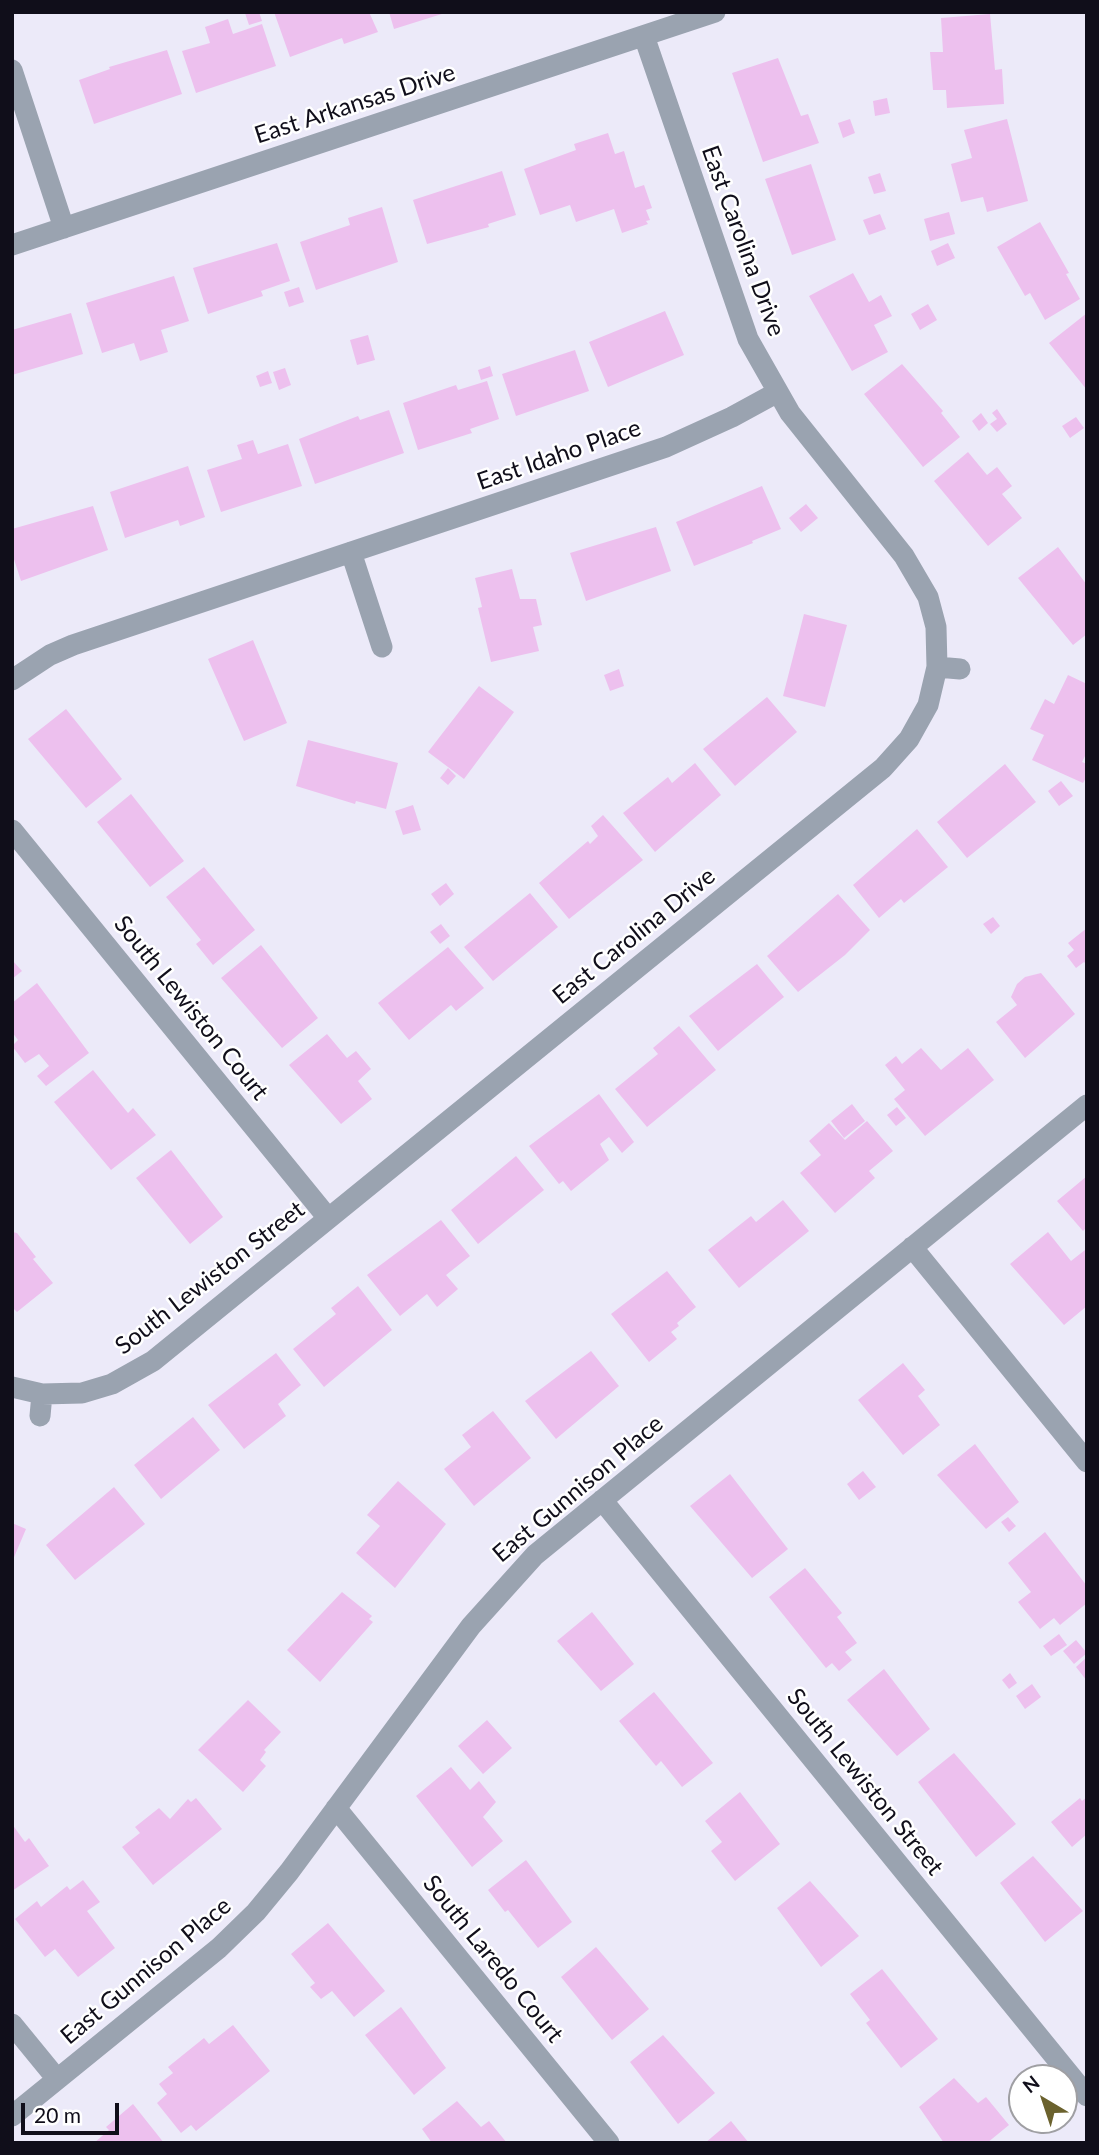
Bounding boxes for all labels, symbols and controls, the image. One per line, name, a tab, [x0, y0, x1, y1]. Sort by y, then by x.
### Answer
street label: East Arkansas Drive	[251, 58, 459, 150]
street label: East Carolina Drive	[695, 142, 791, 340]
street label: East Idaho Place	[473, 413, 645, 497]
street label: East Carolina Drive	[547, 862, 721, 1010]
street label: South Lewiston Court	[108, 910, 274, 1106]
street label: South Lewiston Street	[110, 1195, 310, 1361]
street label: East Gunnison Place	[487, 1409, 669, 1569]
street label: South Lewiston Street	[781, 1683, 949, 1881]
street label: South Laredo Court	[417, 1870, 569, 2048]
street label: East Gunnison Place	[55, 1891, 237, 2051]
north arrow	[1008, 2064, 1078, 2134]
text: N	[1018, 2070, 1044, 2097]
scale bar	[24, 2088, 122, 2132]
text: 20 m	[34, 2102, 81, 2127]

